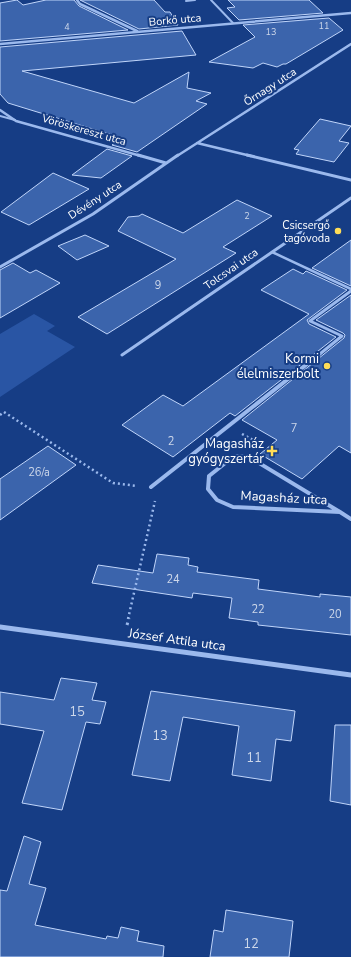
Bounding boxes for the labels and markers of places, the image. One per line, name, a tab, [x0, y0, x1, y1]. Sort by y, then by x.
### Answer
place label: Csicsergő tagóvoda	[282, 218, 330, 246]
marker: Csicsergő tagóvoda	[333, 226, 343, 236]
place label: Kormi élelmiszerbolt	[237, 350, 319, 383]
marker: Kormi élelmiszerbolt	[322, 361, 332, 371]
place label: Magasház gyógyszertár	[188, 435, 264, 468]
marker: Magasház gyógyszertár	[267, 446, 277, 456]

